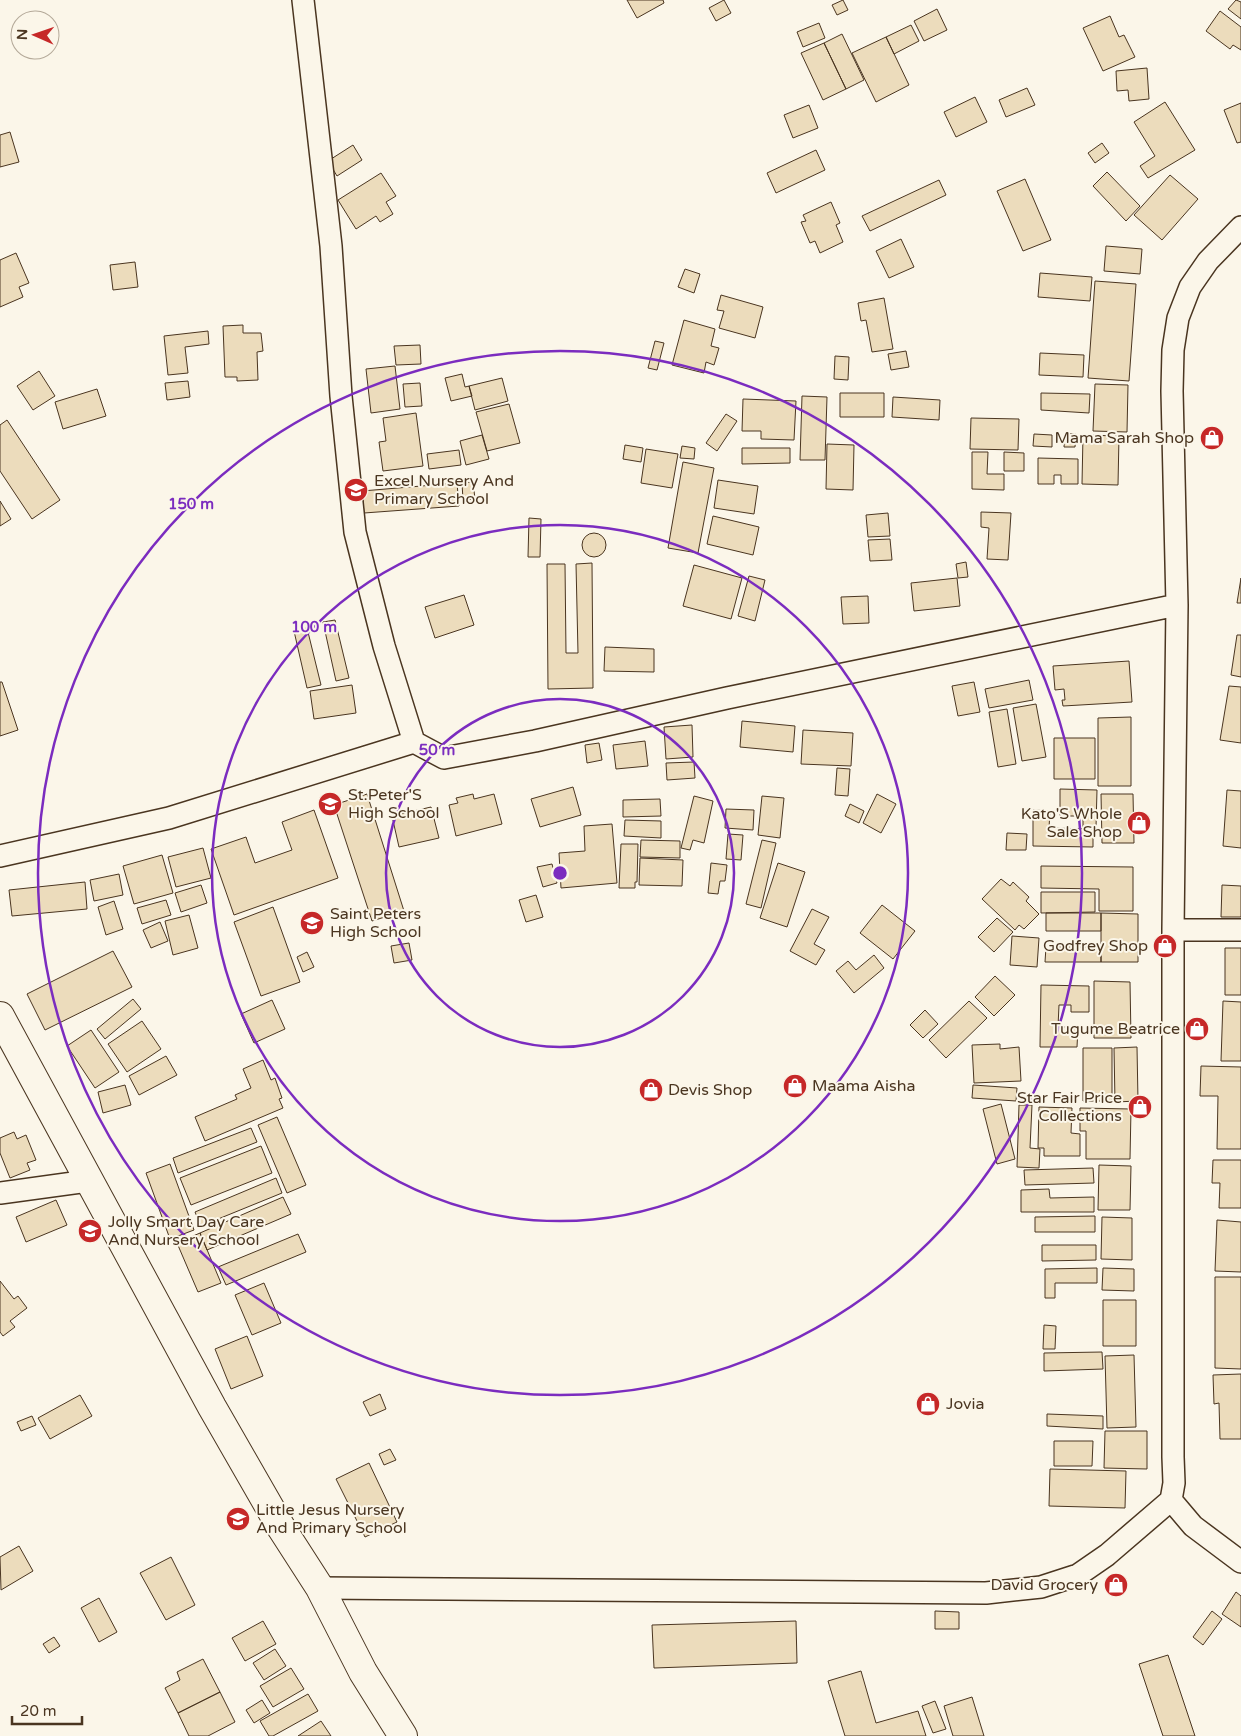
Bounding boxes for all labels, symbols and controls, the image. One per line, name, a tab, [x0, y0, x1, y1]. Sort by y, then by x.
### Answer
north arrow	[10, 10, 60, 60]
text: N	[14, 29, 31, 40]
shop icon: Mama Sarah Shop	[1199, 425, 1225, 451]
place label: Mama Sarah Shop	[1055, 428, 1194, 448]
place label: Excel Nursery And Primary School	[374, 471, 514, 509]
school or university icon: Excel Nursery And Primary School	[343, 477, 369, 503]
text: 150 m	[168, 495, 214, 513]
text: 100 m	[291, 618, 337, 636]
text: 50 m	[419, 741, 455, 759]
place label: St.Peter'S High School	[348, 785, 439, 823]
school or university icon: St.Peter'S High School	[317, 791, 343, 817]
place label: Kato'S Whole Sale Shop	[1021, 804, 1122, 842]
shop icon: Kato'S Whole Sale Shop	[1126, 810, 1152, 836]
centre of rings	[551, 864, 569, 882]
place label: Saint Peters High School	[330, 904, 421, 942]
school or university icon: Saint Peters High School	[299, 910, 325, 936]
shop icon: Godfrey Shop	[1152, 933, 1178, 959]
place label: Godfrey Shop	[1043, 936, 1148, 956]
shop icon: Tugume Beatrice	[1184, 1016, 1210, 1042]
place label: Tugume Beatrice	[1051, 1019, 1180, 1039]
shop icon: Maama Aisha	[782, 1073, 808, 1099]
place label: Maama Aisha	[812, 1076, 916, 1096]
shop icon: Devis Shop	[638, 1077, 664, 1103]
place label: Devis Shop	[668, 1080, 752, 1100]
place label: Star Fair Price Collections	[1017, 1088, 1122, 1126]
shop icon: Star Fair Price Collections	[1127, 1094, 1153, 1120]
place label: Jolly Smart Day Care And Nursery School	[108, 1212, 264, 1250]
school or university icon: Jolly Smart Day Care And Nursery School	[77, 1218, 103, 1244]
shop icon: Jovia	[915, 1391, 941, 1417]
place label: Jovia	[946, 1394, 985, 1414]
place label: Little Jesus Nursery And Primary School	[256, 1500, 407, 1538]
school or university icon: Little Jesus Nursery And Primary School	[225, 1506, 251, 1532]
shop icon: David Grocery	[1103, 1572, 1129, 1598]
place label: David Grocery	[991, 1575, 1098, 1595]
scale bar	[12, 1694, 82, 1726]
text: 20 m	[20, 1702, 57, 1720]

